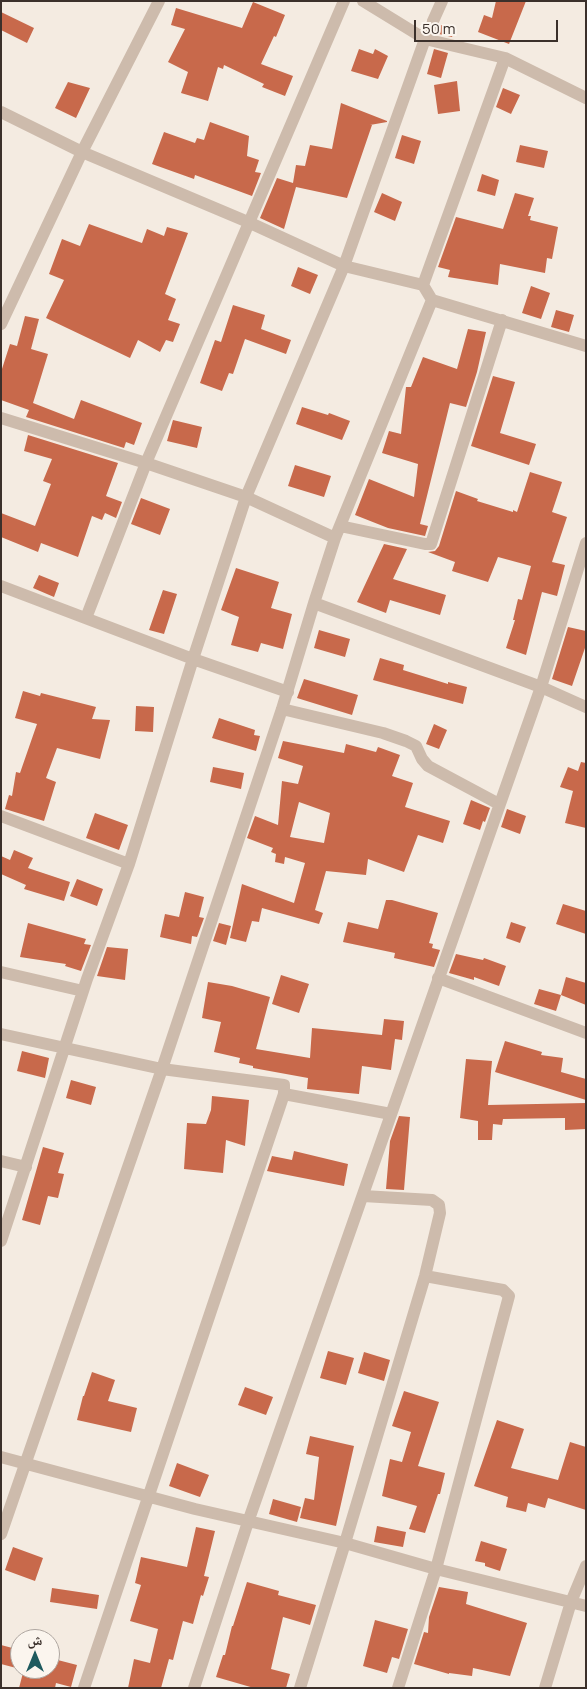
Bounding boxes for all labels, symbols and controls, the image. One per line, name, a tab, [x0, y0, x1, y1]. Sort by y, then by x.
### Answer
scale bar	[417, 10, 561, 42]
text: 50 m	[422, 18, 456, 39]
north arrow	[10, 1629, 60, 1679]
text: ش	[28, 1630, 42, 1649]

